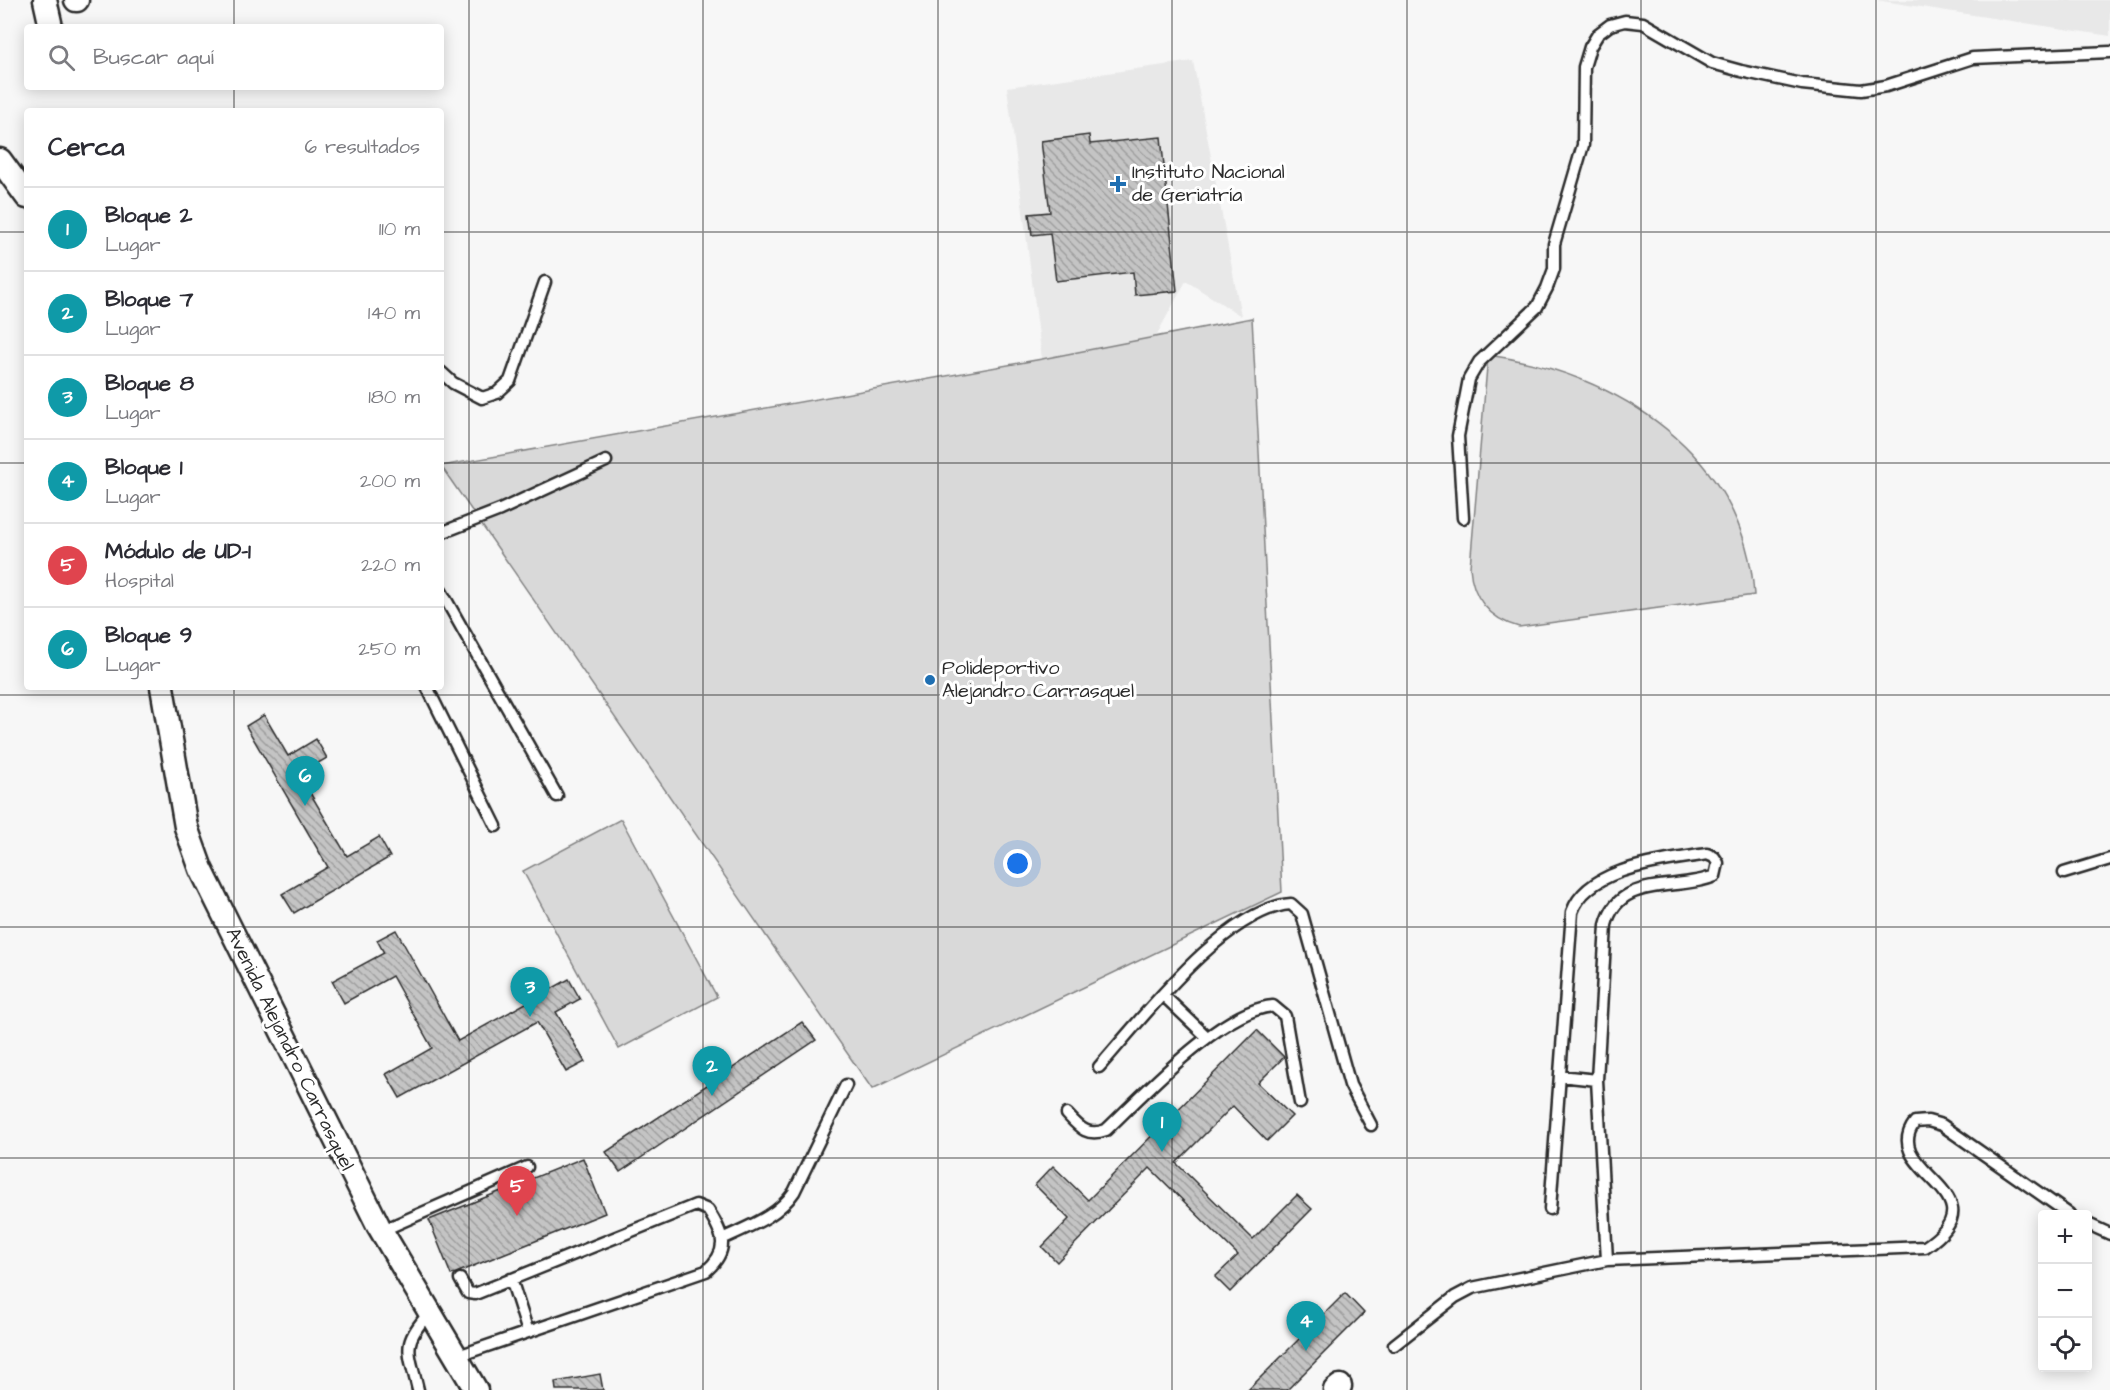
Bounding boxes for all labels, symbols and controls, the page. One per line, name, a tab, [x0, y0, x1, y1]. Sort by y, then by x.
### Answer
search box	[24, 24, 444, 90]
icon: search	[45, 41, 78, 74]
text: Buscar aquí	[93, 42, 214, 73]
text: Cerca	[48, 129, 125, 165]
text: 6 resultados	[304, 133, 420, 161]
place label: Instituto Nacional de Geriatría	[1132, 158, 1285, 209]
marker: Instituto Nacional de Geriatría	[1109, 175, 1127, 193]
text: Bloque 2	[105, 200, 192, 231]
text: 1	[66, 215, 69, 243]
text: 110 m	[379, 215, 420, 243]
text: Lugar	[105, 231, 161, 259]
text: Bloque 7	[105, 284, 193, 315]
text: 2	[62, 299, 73, 327]
text: 140 m	[368, 299, 420, 327]
text: Lugar	[105, 315, 161, 343]
text: Bloque 8	[105, 368, 194, 399]
text: 3	[62, 383, 73, 411]
text: 180 m	[368, 383, 420, 411]
text: Lugar	[105, 399, 161, 427]
text: Bloque 1	[105, 452, 182, 483]
text: 4	[61, 467, 74, 495]
text: 200 m	[360, 467, 420, 495]
text: Lugar	[105, 483, 161, 511]
text: Módulo de UD-1	[105, 536, 251, 567]
text: 5	[60, 551, 75, 579]
text: 220 m	[361, 551, 420, 579]
text: Hospital	[105, 567, 174, 595]
text: Bloque 9	[105, 620, 192, 651]
text: 6	[61, 635, 74, 663]
text: 250 m	[358, 635, 420, 663]
text: Lugar	[105, 651, 161, 679]
place label: Polideportivo Alejandro Carrasquel	[942, 654, 1134, 705]
marker: Polideportivo Alejandro Carrasquel	[923, 673, 937, 687]
pin: 6	[286, 756, 324, 806]
your location	[1003, 849, 1032, 878]
street label: Avenida Alejandro Carrasquel	[219, 923, 361, 1175]
pin: 3	[510, 968, 550, 1017]
pin: 2	[692, 1046, 732, 1096]
pin: 1	[1142, 1102, 1182, 1152]
pin: 5	[498, 1166, 536, 1216]
map controls	[2038, 1210, 2092, 1372]
button: +	[2038, 1210, 2092, 1264]
button: −	[2038, 1264, 2092, 1318]
pin: 4	[1286, 1302, 1326, 1351]
button: locate	[2038, 1318, 2092, 1372]

